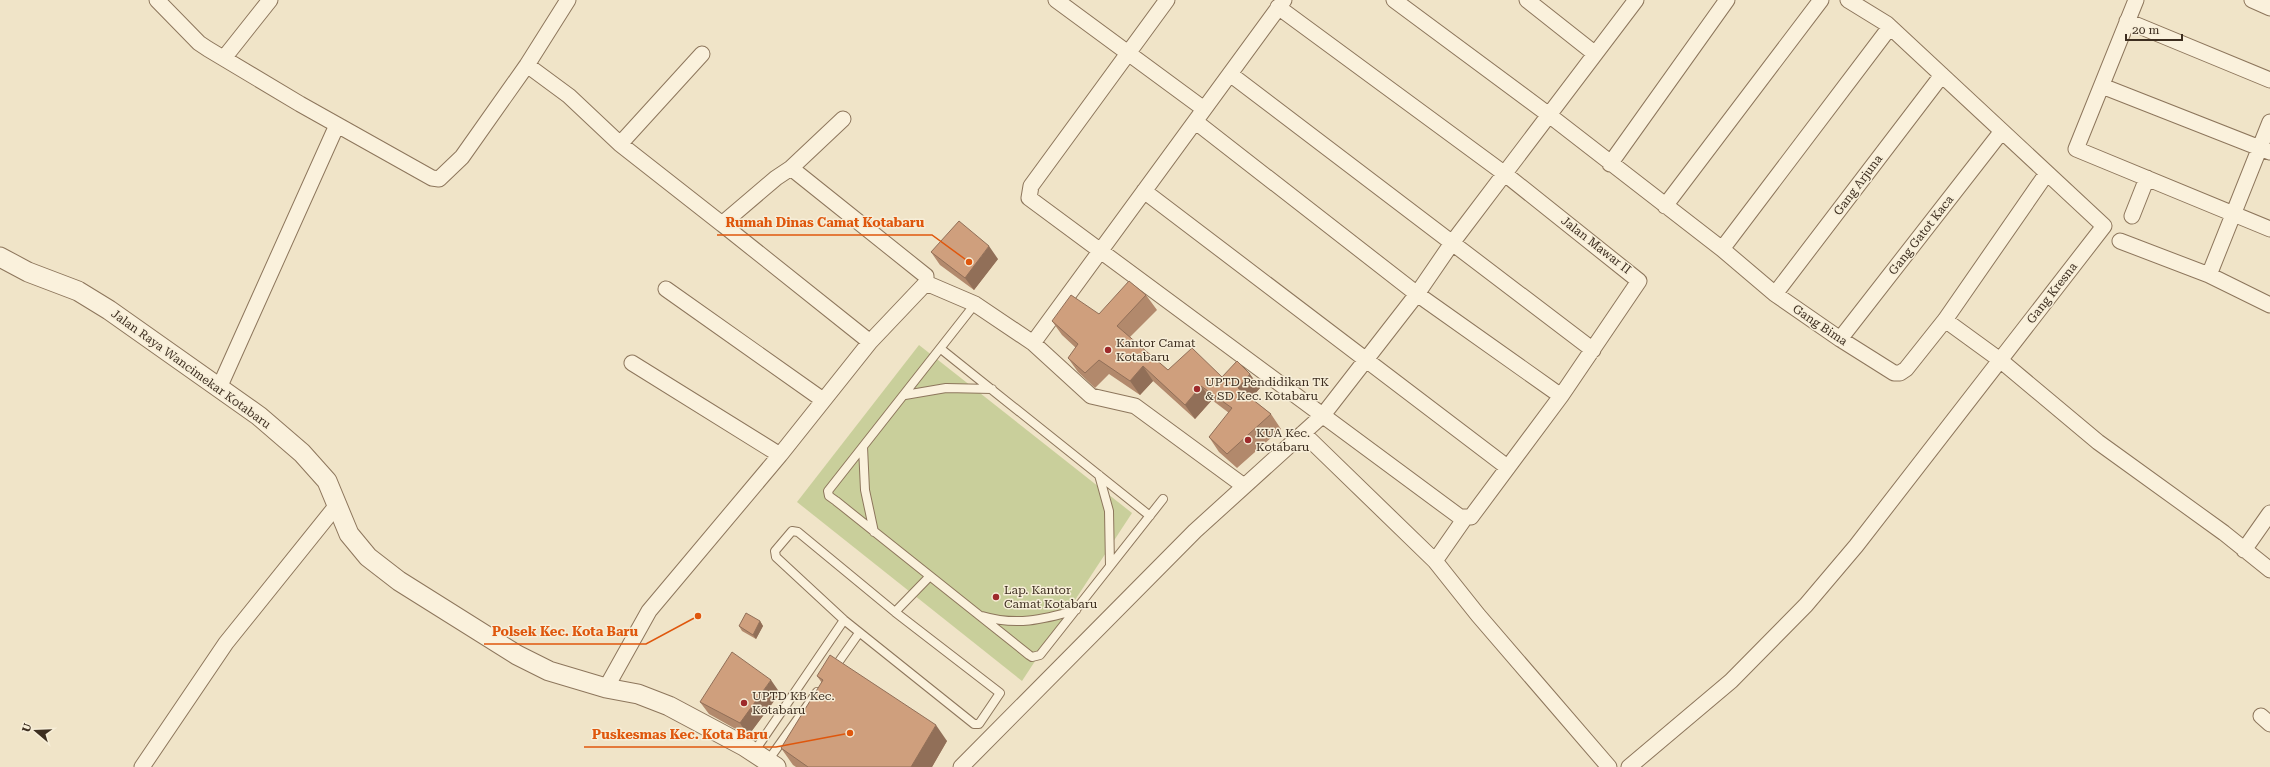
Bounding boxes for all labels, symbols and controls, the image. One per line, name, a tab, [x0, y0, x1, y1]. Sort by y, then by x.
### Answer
scale bar	[2126, 16, 2182, 42]
text: 20 m	[2132, 23, 2159, 37]
street label: Gang Arjuna	[1831, 152, 1886, 218]
street label: Gang Gatot Kaca	[1886, 192, 1957, 277]
callout: Rumah Dinas Camat Kotabaru	[717, 210, 932, 235]
street label: Jalan Mawar II	[1558, 213, 1634, 277]
text: Rumah Dinas Camat Kotabaru	[726, 215, 925, 230]
street label: Gang Kresna	[2024, 259, 2081, 326]
street label: Gang Bima	[1790, 302, 1850, 349]
street label: Jalan Raya Wancimekar Kotabaru	[109, 306, 274, 432]
place label: Kantor Camat Kotabaru	[1116, 336, 1196, 364]
marker: Kantor Camat Kotabaru	[1103, 345, 1113, 355]
place label: UPTD Pendidikan TK & SD Kec. Kotabaru	[1205, 375, 1329, 403]
marker: UPTD Pendidikan TK & SD Kec. Kotabaru	[1192, 384, 1202, 394]
place label: KUA Kec. Kotabaru	[1256, 426, 1310, 454]
marker: KUA Kec. Kotabaru	[1243, 435, 1253, 445]
place label: Lap. Kantor Camat Kotabaru	[1004, 583, 1098, 611]
marker: Lap. Kantor Camat Kotabaru	[991, 592, 1001, 602]
callout: Polsek Kec. Kota Baru	[484, 619, 646, 644]
text: Polsek Kec. Kota Baru	[492, 624, 638, 639]
place label: UPTD KB Kec. Kotabaru	[752, 689, 835, 717]
marker: UPTD KB Kec. Kotabaru	[739, 698, 749, 708]
north arrow	[16, 711, 56, 751]
text: U	[19, 721, 35, 734]
callout: Puskesmas Kec. Kota Baru	[584, 722, 776, 747]
text: Puskesmas Kec. Kota Baru	[592, 727, 768, 742]

